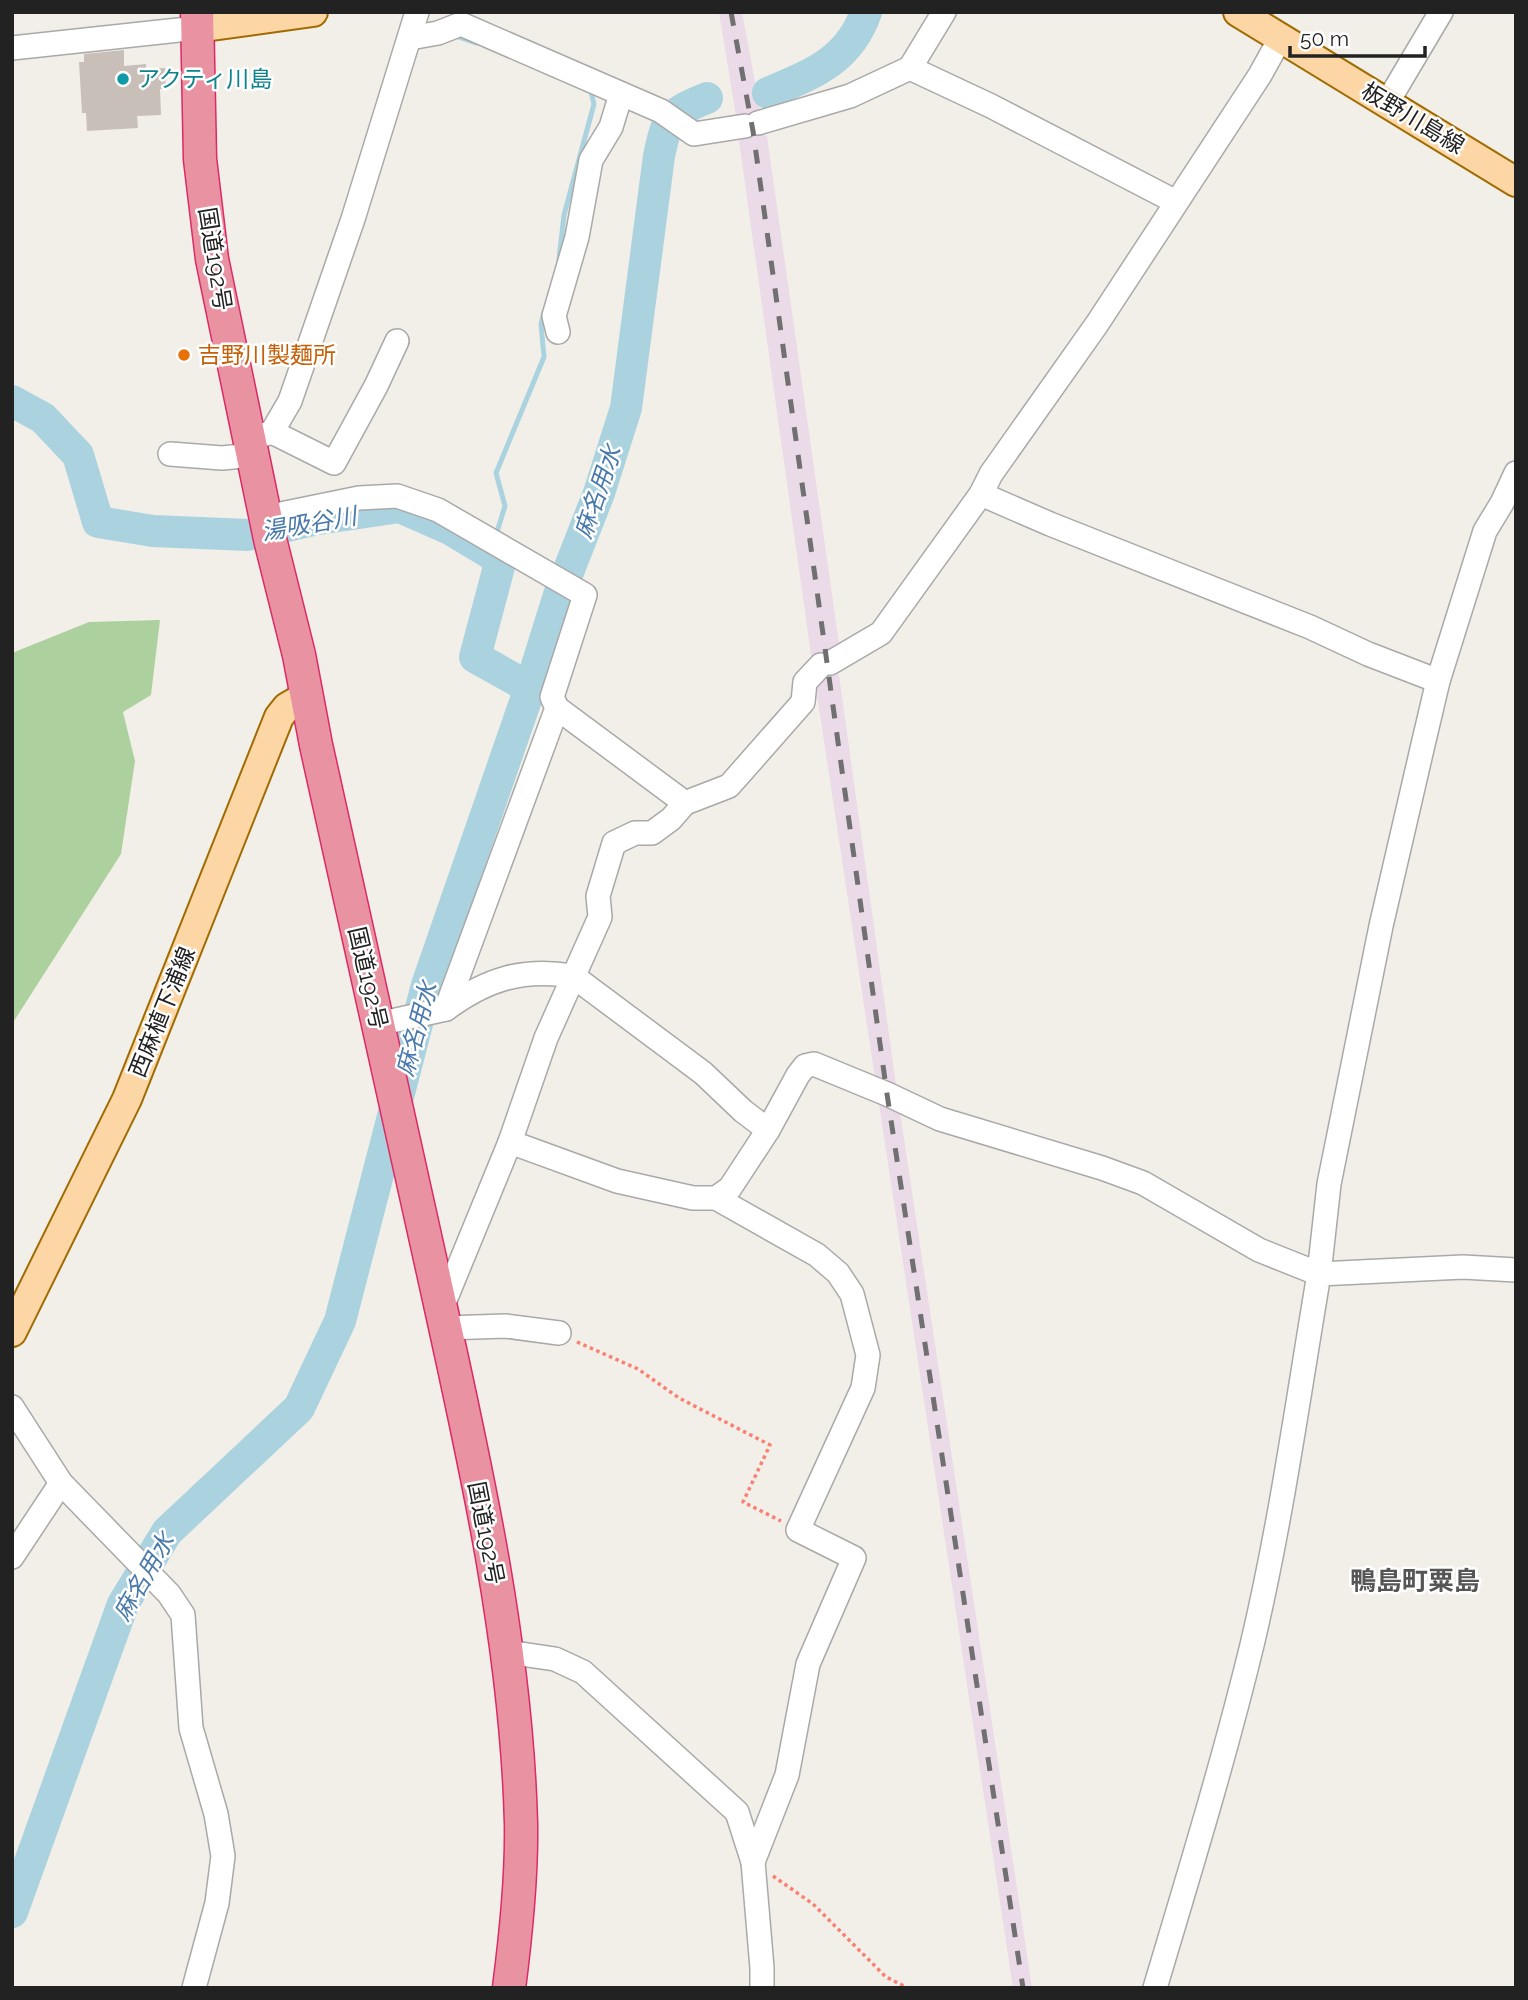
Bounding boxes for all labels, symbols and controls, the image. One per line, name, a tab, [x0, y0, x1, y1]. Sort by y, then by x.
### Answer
scale bar	[1290, 14, 1425, 58]
text: 50 m	[1300, 26, 1349, 51]
place label: アクティ川島	[137, 65, 272, 92]
marker: アクティ川島	[115, 71, 131, 87]
street label: 板野川島線	[1357, 76, 1469, 159]
street label: 国道192号	[194, 205, 237, 313]
place label: 吉野川製麺所	[198, 341, 336, 368]
marker: 吉野川製麺所	[176, 347, 192, 363]
water label: 麻名用水	[568, 439, 628, 542]
water label: 湯吸谷川	[259, 500, 362, 546]
street label: 国道192号	[344, 924, 393, 1032]
street label: 西麻植下浦線	[123, 943, 200, 1081]
water label: 麻名用水	[390, 976, 444, 1079]
street label: 国道192号	[463, 1479, 510, 1587]
water label: 麻名用水	[107, 1525, 182, 1626]
district label: 鴨島町粟島	[1350, 1566, 1480, 1596]

